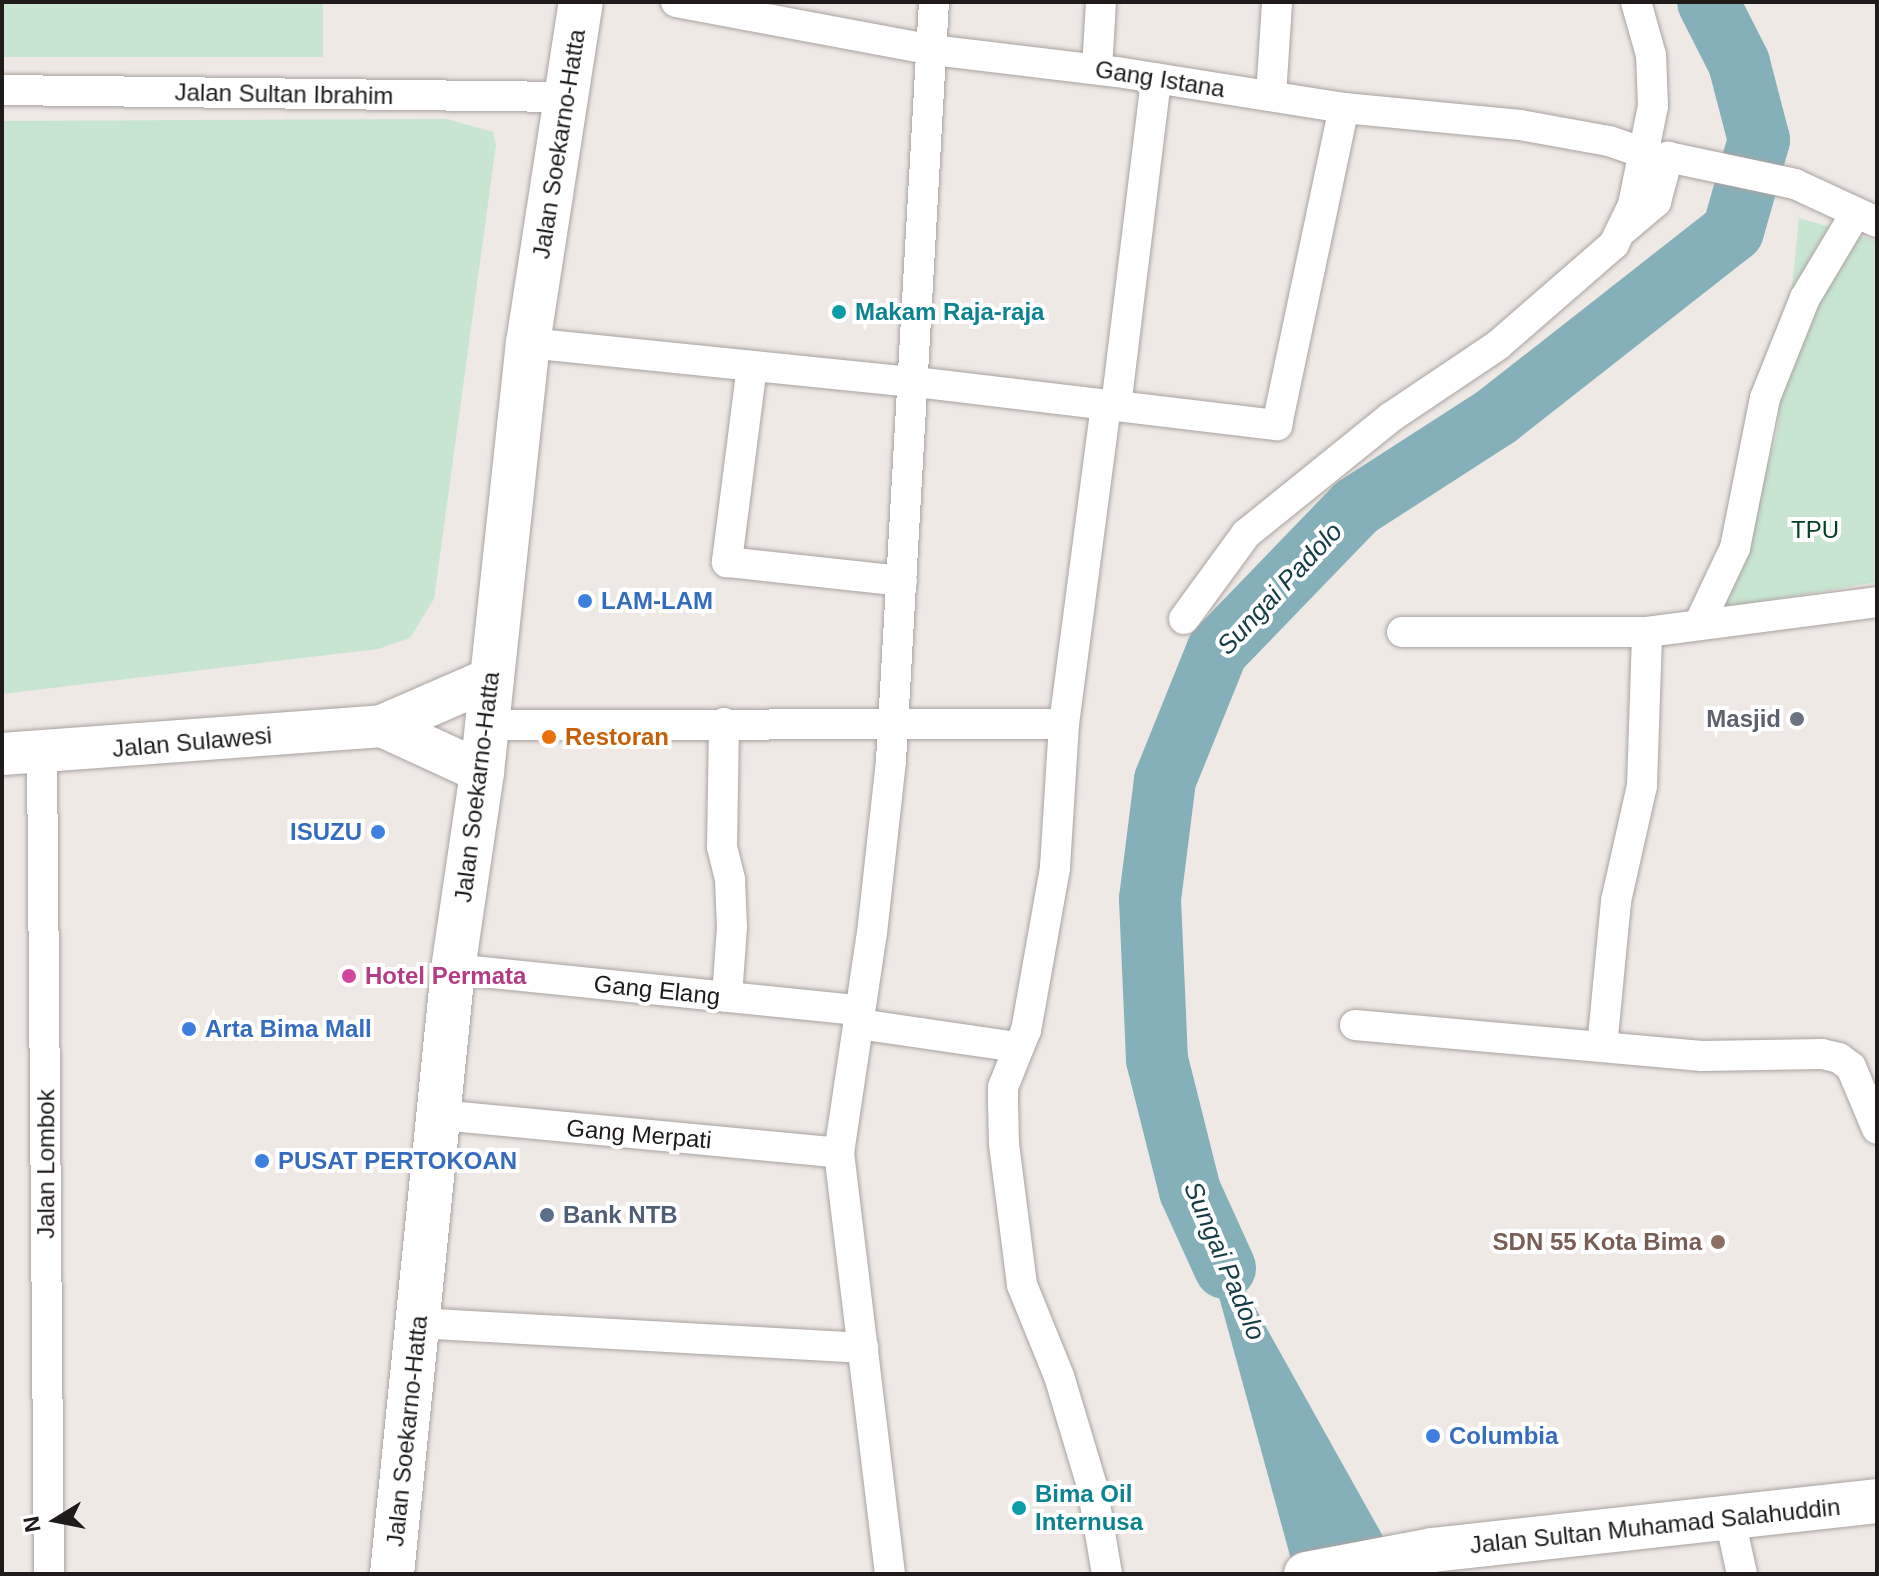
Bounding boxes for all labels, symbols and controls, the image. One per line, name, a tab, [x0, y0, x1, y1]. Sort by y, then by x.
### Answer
street label: Jalan Soekarno-Hatta	[527, 27, 591, 261]
street label: Gang Istana	[1093, 55, 1227, 103]
street label: Jalan Sultan Ibrahim	[174, 78, 394, 110]
place label: Makam Raja-raja	[855, 298, 1044, 326]
marker: Makam Raja-raja	[830, 303, 848, 321]
park label: TPU	[1791, 516, 1839, 544]
water label: Sungai Padolo	[1211, 517, 1349, 661]
place label: LAM-LAM	[601, 587, 713, 615]
marker: LAM-LAM	[576, 592, 594, 610]
street label: Jalan Soekarno-Hatta	[449, 670, 505, 904]
place label: Masjid	[1706, 705, 1781, 733]
marker: Masjid	[1788, 710, 1806, 728]
street label: Jalan Sulawesi	[111, 721, 273, 763]
place label: Restoran	[565, 723, 669, 751]
marker: Restoran	[540, 728, 558, 746]
place label: ISUZU	[290, 818, 362, 846]
marker: ISUZU	[369, 823, 387, 841]
place label: Hotel Permata	[365, 962, 526, 990]
marker: Hotel Permata	[340, 967, 358, 985]
street label: Gang Elang	[592, 969, 722, 1011]
place label: Arta Bima Mall	[205, 1015, 372, 1043]
marker: Arta Bima Mall	[180, 1020, 198, 1038]
street label: Jalan Lombok	[32, 1089, 60, 1239]
street label: Gang Merpati	[565, 1113, 713, 1155]
place label: PUSAT PERTOKOAN	[278, 1147, 517, 1175]
marker: PUSAT PERTOKOAN	[253, 1152, 271, 1170]
water label: Sungai Padolo	[1177, 1177, 1271, 1345]
place label: Bank NTB	[563, 1201, 678, 1229]
marker: Bank NTB	[538, 1206, 556, 1224]
place label: SDN 55 Kota Bima	[1493, 1228, 1702, 1256]
marker: SDN 55 Kota Bima	[1709, 1233, 1727, 1251]
street label: Jalan Soekarno-Hatta	[381, 1314, 433, 1548]
place label: Columbia	[1449, 1422, 1558, 1450]
marker: Columbia	[1424, 1427, 1442, 1445]
north arrow	[16, 1480, 96, 1560]
place label: Bima Oil Internusa	[1035, 1480, 1143, 1536]
street label: Jalan Sultan Muhamad Salahuddin	[1468, 1492, 1842, 1560]
marker: Bima Oil Internusa	[1010, 1499, 1028, 1517]
text: N	[18, 1514, 46, 1534]

